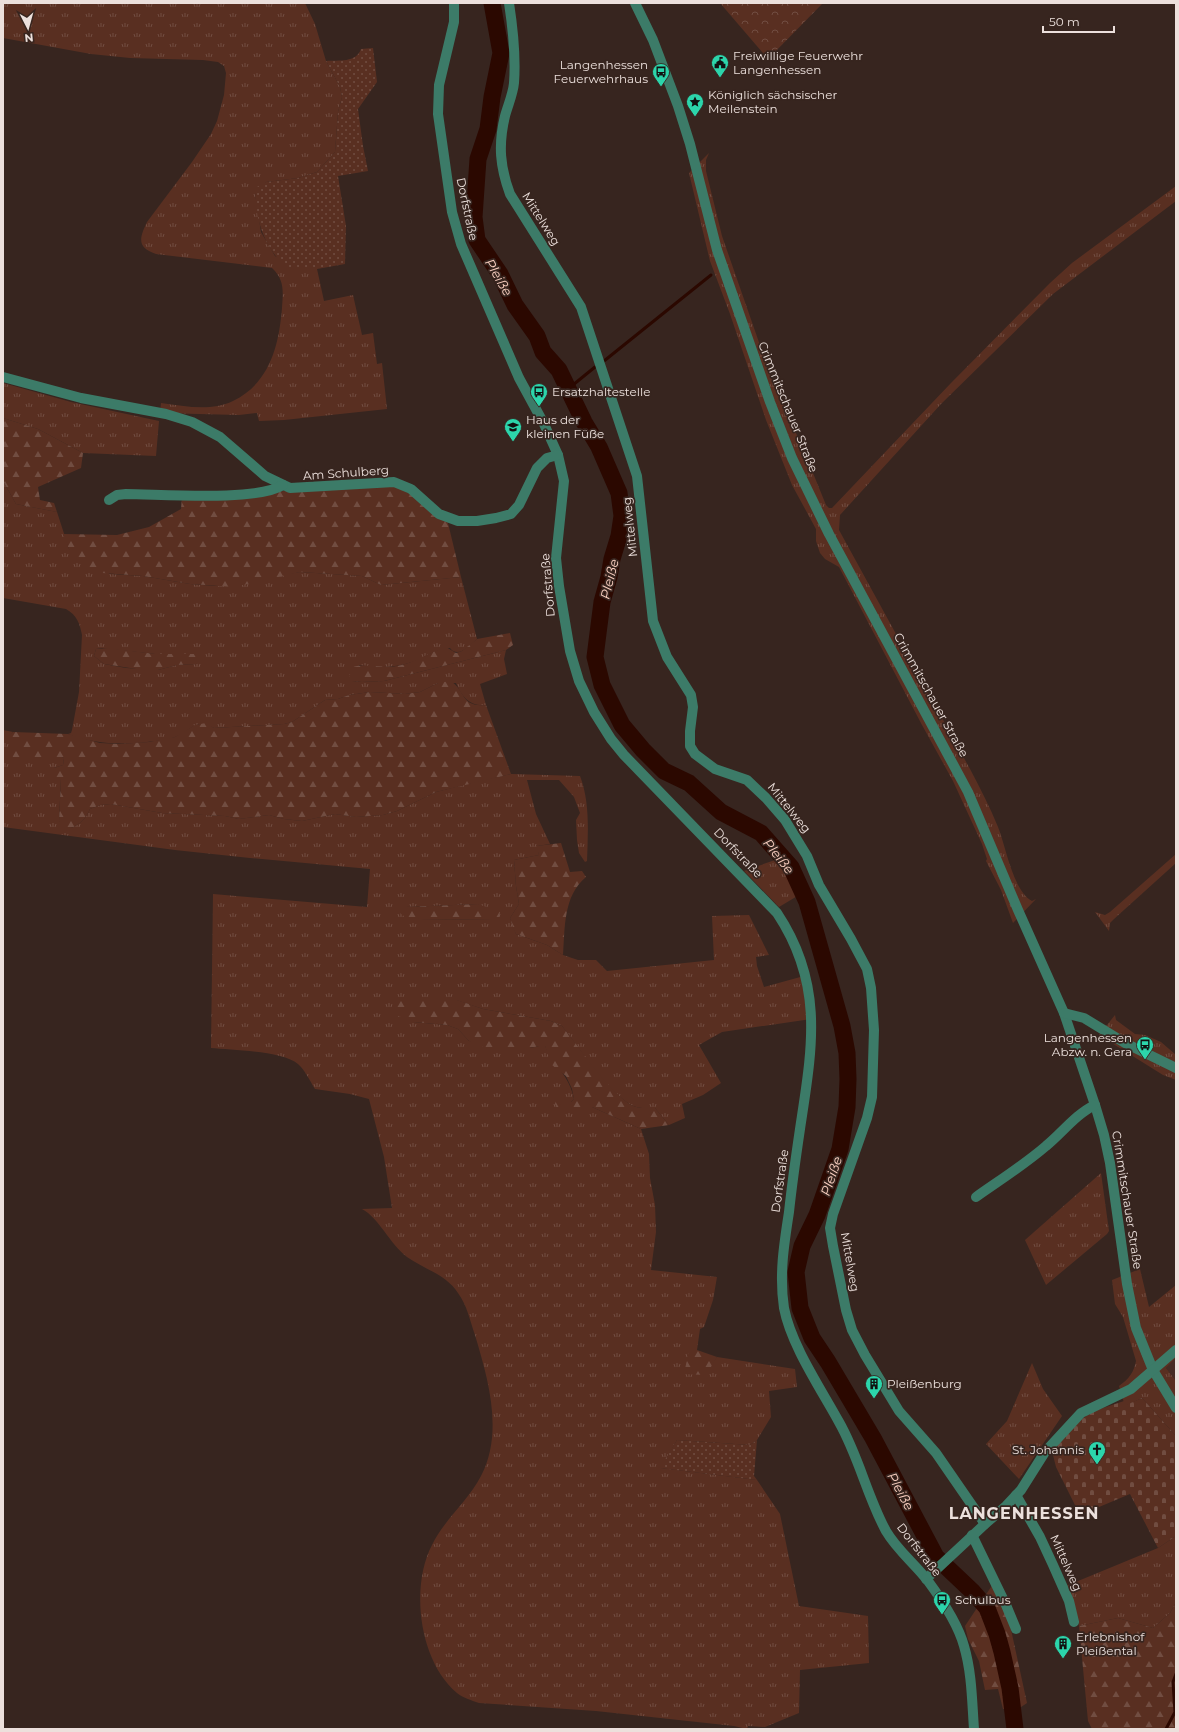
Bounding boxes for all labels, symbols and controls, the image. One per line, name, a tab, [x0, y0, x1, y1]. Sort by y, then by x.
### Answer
north arrow	[8, 8, 48, 48]
scale bar	[1043, 8, 1114, 34]
text: 50 m	[1049, 14, 1080, 29]
text: N	[24, 31, 34, 45]
place label: Freiwillige Feuerwehr Langenhessen	[733, 48, 863, 77]
public building icon: Freiwillige Feuerwehr Langenhessen	[710, 53, 730, 78]
place label: Langenhessen Feuerwehrhaus	[554, 57, 648, 86]
bus stop icon: Langenhessen Feuerwehrhaus	[651, 62, 671, 87]
place label: Königlich sächsischer Meilenstein	[708, 87, 837, 116]
place icon: Königlich sächsischer Meilenstein	[685, 92, 705, 117]
street label: Dorfstraße	[454, 176, 481, 242]
street label: Mittelweg	[519, 189, 564, 248]
water label: Pleiße	[482, 255, 516, 299]
street label: Crimmitschauer Straße	[755, 339, 822, 474]
bus stop icon: Ersatzhaltestelle	[529, 382, 549, 407]
place label: Ersatzhaltestelle	[552, 384, 650, 399]
place label: Haus der kleinen Füße	[526, 412, 604, 441]
school or university icon: Haus der kleinen Füße	[503, 417, 523, 442]
street label: Am Schulberg	[302, 462, 389, 483]
street label: Mittelweg	[619, 496, 640, 558]
street label: Dorfstraße	[537, 553, 558, 617]
water label: Pleiße	[596, 557, 622, 601]
street label: Crimmitschauer Straße	[891, 630, 972, 760]
street label: Mittelweg	[765, 780, 814, 836]
street label: Dorfstraße	[711, 825, 766, 881]
water label: Pleiße	[760, 835, 798, 877]
place label: Langenhessen Abzw. n. Gera	[1044, 1030, 1132, 1059]
bus stop icon: Langenhessen Abzw. n. Gera	[1135, 1035, 1155, 1060]
street label: Crimmitschauer Straße	[1109, 1130, 1146, 1270]
street label: Dorfstraße	[768, 1148, 791, 1214]
water label: Pleiße	[817, 1154, 845, 1198]
street label: Mittelweg	[838, 1231, 863, 1293]
building icon: Pleißenburg	[864, 1374, 884, 1399]
place label: Pleißenburg	[887, 1376, 962, 1391]
church icon: St. Johannis	[1087, 1440, 1107, 1465]
place label: St. Johannis	[1012, 1442, 1084, 1457]
water label: Pleiße	[884, 1469, 918, 1513]
district label: LANGENHESSEN	[949, 1504, 1099, 1523]
street label: Dorfstraße	[894, 1520, 945, 1579]
street label: Mittelweg	[1047, 1532, 1086, 1593]
bus stop icon: Schulbus	[932, 1590, 952, 1615]
place label: Schulbus	[955, 1592, 1011, 1607]
place label: Erlebnishof Pleißental	[1076, 1629, 1145, 1658]
building icon: Erlebnishof Pleißental	[1053, 1634, 1073, 1659]

